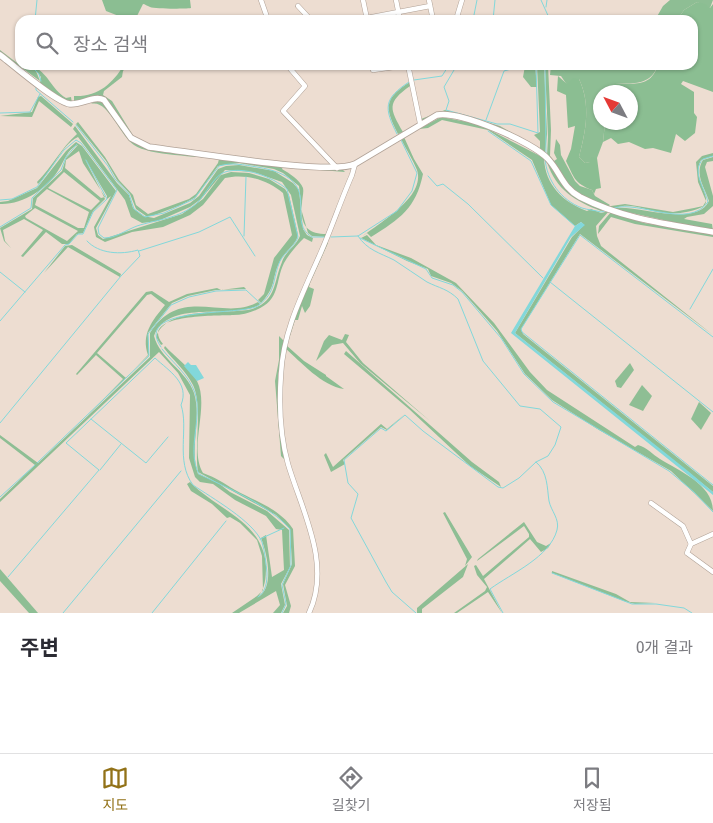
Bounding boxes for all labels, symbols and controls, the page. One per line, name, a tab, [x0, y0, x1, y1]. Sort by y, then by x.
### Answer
search box	[15, 15, 698, 70]
icon: search	[33, 29, 61, 57]
text: 장소 검색	[73, 33, 148, 56]
north arrow	[593, 85, 638, 130]
text: 주변	[20, 635, 59, 661]
text: 0개 결과	[636, 638, 693, 657]
tab: 지도	[101, 764, 129, 814]
tab: 길찾기	[332, 764, 370, 814]
tab: 저장됨	[573, 764, 612, 814]

